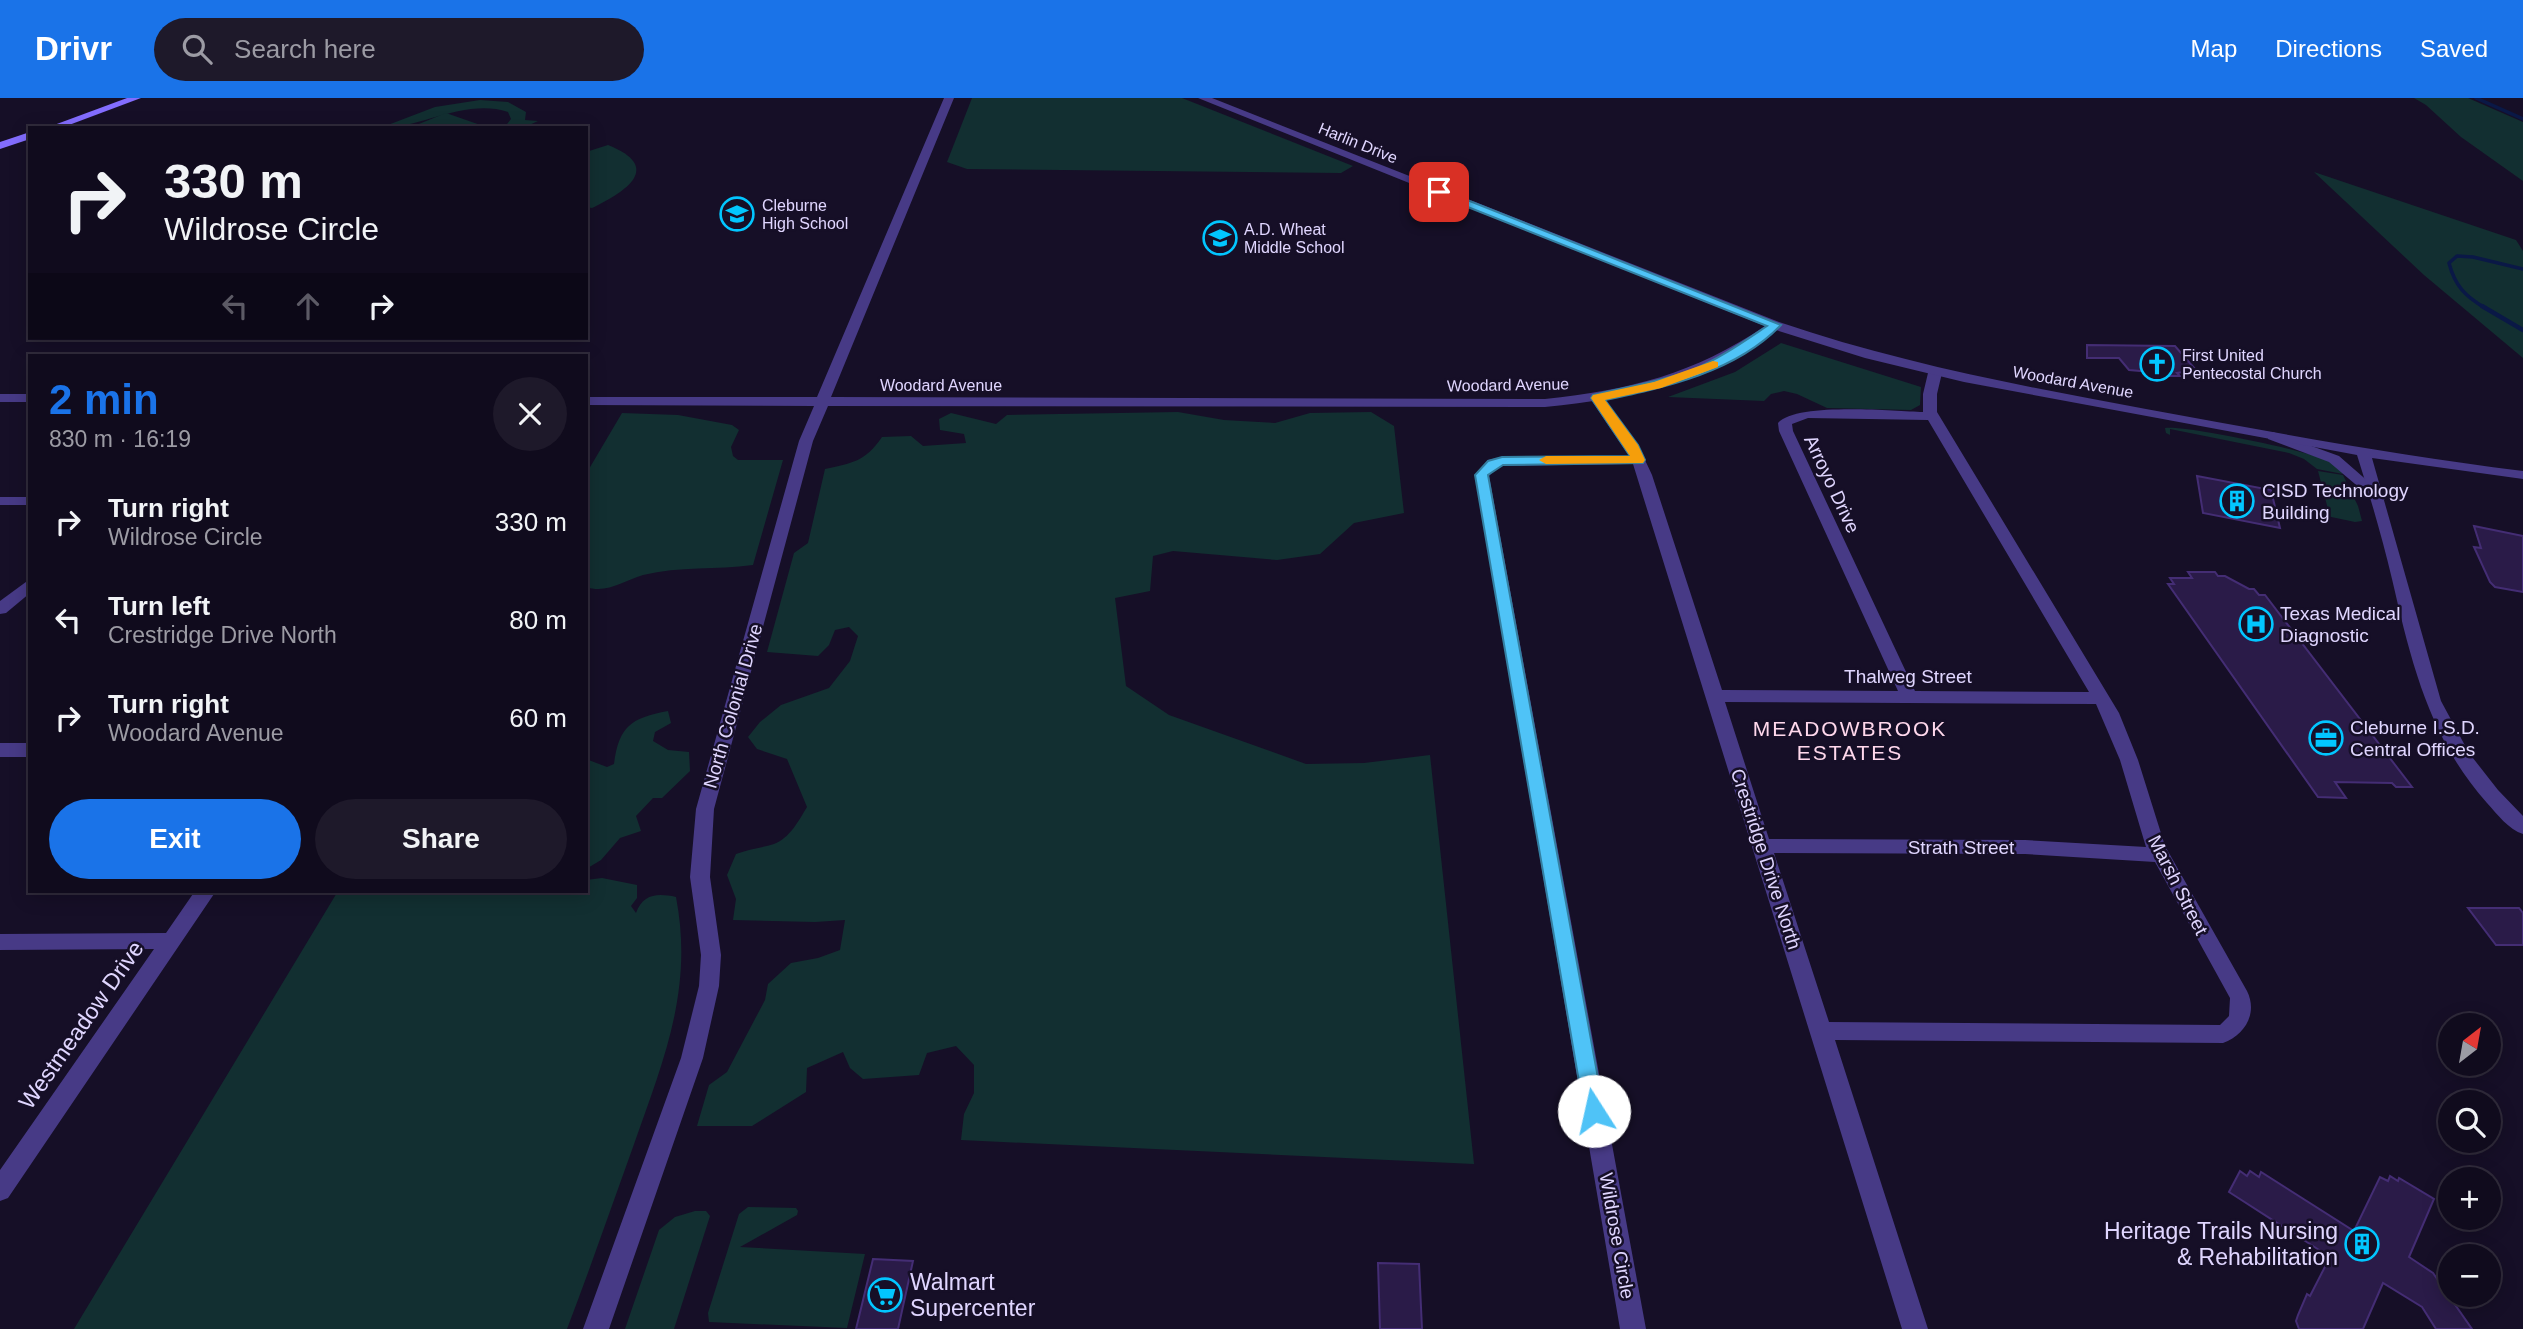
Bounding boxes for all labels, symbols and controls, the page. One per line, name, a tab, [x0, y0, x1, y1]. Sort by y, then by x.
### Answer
search box	[154, 18, 644, 81]
text: Drivr	[35, 30, 112, 67]
icon: search	[178, 30, 216, 68]
text: Search here	[234, 34, 376, 64]
text: Map	[2191, 35, 2237, 62]
text: Directions	[2275, 35, 2382, 62]
text: Saved	[2420, 35, 2488, 62]
street label: Harlin Drive	[1316, 119, 1400, 167]
icon: right	[49, 154, 140, 245]
text: 330 m	[164, 154, 303, 208]
pin	[1409, 162, 1469, 222]
icon: arrive	[1420, 173, 1458, 211]
school or university icon: Cleburne High School	[718, 195, 756, 233]
place label: Cleburne High School	[762, 197, 848, 232]
text: Wildrose Circle	[164, 211, 379, 247]
school or university icon: A.D. Wheat Middle School	[1201, 219, 1239, 257]
place label: A.D. Wheat Middle School	[1244, 221, 1345, 256]
icon: left	[216, 287, 254, 325]
icon: ahead	[289, 287, 327, 325]
icon: right	[362, 287, 400, 325]
church icon: First United Pentecostal Church	[2138, 345, 2176, 383]
place label: First United Pentecostal Church	[2182, 347, 2322, 382]
street label: Woodard Avenue	[2011, 363, 2135, 401]
street label: Woodard Avenue	[1447, 375, 1569, 395]
text: 2 min	[49, 376, 159, 423]
button: close	[493, 377, 567, 451]
street label: Woodard Avenue	[880, 377, 1002, 394]
text: 830 m · 16:19	[49, 426, 191, 452]
street label: Arroyo Drive	[1800, 432, 1864, 536]
place label: CISD Technology Building	[2262, 480, 2409, 523]
building icon: CISD Technology Building	[2218, 482, 2256, 520]
text: Turn right	[108, 493, 229, 523]
icon: right	[49, 503, 87, 541]
text: 330 m	[495, 507, 567, 537]
text: Wildrose Circle	[108, 524, 263, 550]
text: Turn left	[108, 591, 210, 621]
icon: left	[49, 601, 87, 639]
place label: Texas Medical Diagnostic	[2280, 603, 2400, 646]
text: 80 m	[509, 605, 567, 635]
hospital icon: Texas Medical Diagnostic	[2237, 605, 2275, 643]
street label: North Colonial Drive	[699, 621, 767, 791]
text: Crestridge Drive North	[108, 622, 337, 648]
street label: Thalweg Street	[1844, 666, 1973, 687]
text: Turn right	[108, 689, 229, 719]
icon: right	[49, 699, 87, 737]
text: 60 m	[509, 703, 567, 733]
district label: MEADOWBROOK ESTATES	[1753, 717, 1947, 764]
place label: Cleburne I.S.D. Central Offices	[2350, 717, 2480, 760]
office icon: Cleburne I.S.D. Central Offices	[2307, 719, 2345, 757]
text: Woodard Avenue	[108, 720, 284, 746]
street label: Crestridge Drive North	[1727, 766, 1805, 952]
button: Exit	[49, 799, 301, 879]
button: Share	[315, 799, 567, 879]
street label: Marsh Street	[2144, 832, 2212, 939]
street label: Strath Street	[1908, 837, 2015, 858]
street label: Westmeadow Drive	[13, 936, 149, 1114]
north arrow	[2438, 1013, 2501, 1076]
map controls	[2438, 1013, 2501, 1307]
position arrow	[1557, 1074, 1631, 1148]
button: search	[2438, 1090, 2501, 1153]
button: +	[2438, 1167, 2501, 1230]
street label: Wildrose Circle	[1596, 1171, 1638, 1301]
place label: Heritage Trails Nursing & Rehabilitation	[2104, 1218, 2338, 1270]
building icon: Heritage Trails Nursing & Rehabilitation	[2343, 1225, 2381, 1263]
button: −	[2438, 1244, 2501, 1307]
place label: Walmart Supercenter	[910, 1269, 1036, 1321]
supermarket icon: Walmart Supercenter	[866, 1276, 904, 1314]

